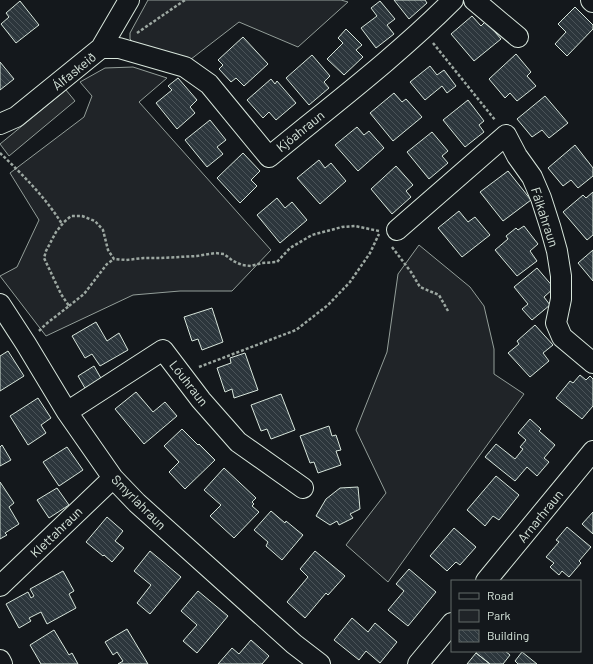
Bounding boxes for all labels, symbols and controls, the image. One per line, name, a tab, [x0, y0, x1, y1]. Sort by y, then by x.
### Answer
street label: Álfaskeið	[49, 48, 99, 93]
street label: Kjóahraun	[273, 107, 327, 155]
street label: Fálkahraun	[528, 185, 562, 249]
street label: Lóuhraun	[166, 357, 212, 409]
street label: Smyrlahraun	[108, 471, 170, 533]
street label: Arnarhraun	[514, 486, 566, 546]
street label: Klettahraun	[27, 503, 85, 561]
legend	[451, 580, 581, 652]
text: Road	[487, 588, 514, 602]
text: Park	[487, 608, 511, 622]
text: Building	[487, 628, 529, 642]

